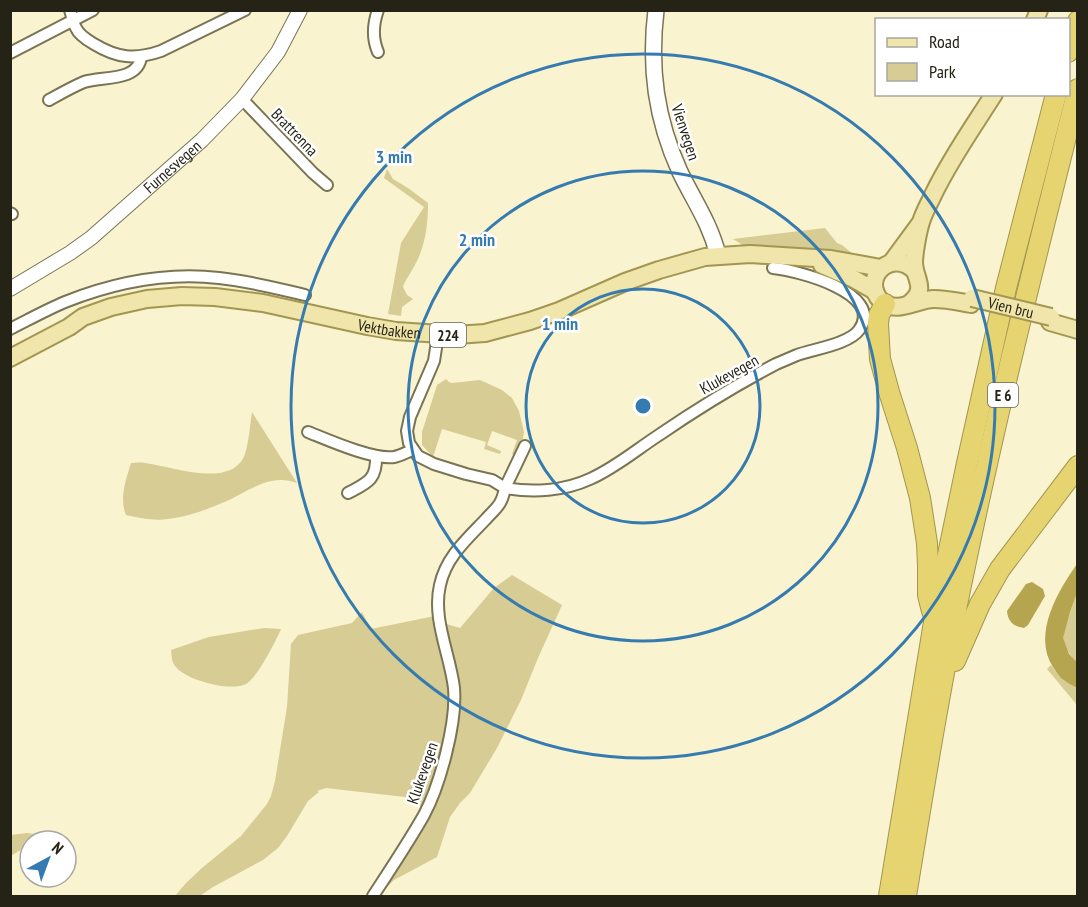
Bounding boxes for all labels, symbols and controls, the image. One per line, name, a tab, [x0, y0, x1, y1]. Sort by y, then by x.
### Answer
legend	[875, 18, 1070, 96]
text: Road	[929, 30, 960, 53]
text: Park	[929, 60, 956, 83]
street label: Vienvegen	[667, 100, 704, 163]
street label: Brattrenna	[267, 104, 323, 160]
street label: Furnesvegen	[139, 136, 205, 197]
text: 3 min	[376, 145, 412, 168]
text: 2 min	[459, 228, 495, 251]
street label: Vien bru	[985, 292, 1036, 322]
text: 1 min	[542, 312, 578, 335]
street label: Vektbakken	[355, 314, 421, 343]
road number: 224	[430, 323, 466, 347]
street label: Klukevegen	[696, 350, 762, 398]
road number: E 6	[988, 383, 1018, 407]
centre of rings	[633, 396, 653, 416]
street label: Klukevegen	[402, 739, 442, 807]
north arrow	[18, 829, 78, 889]
text: N	[48, 837, 68, 858]

